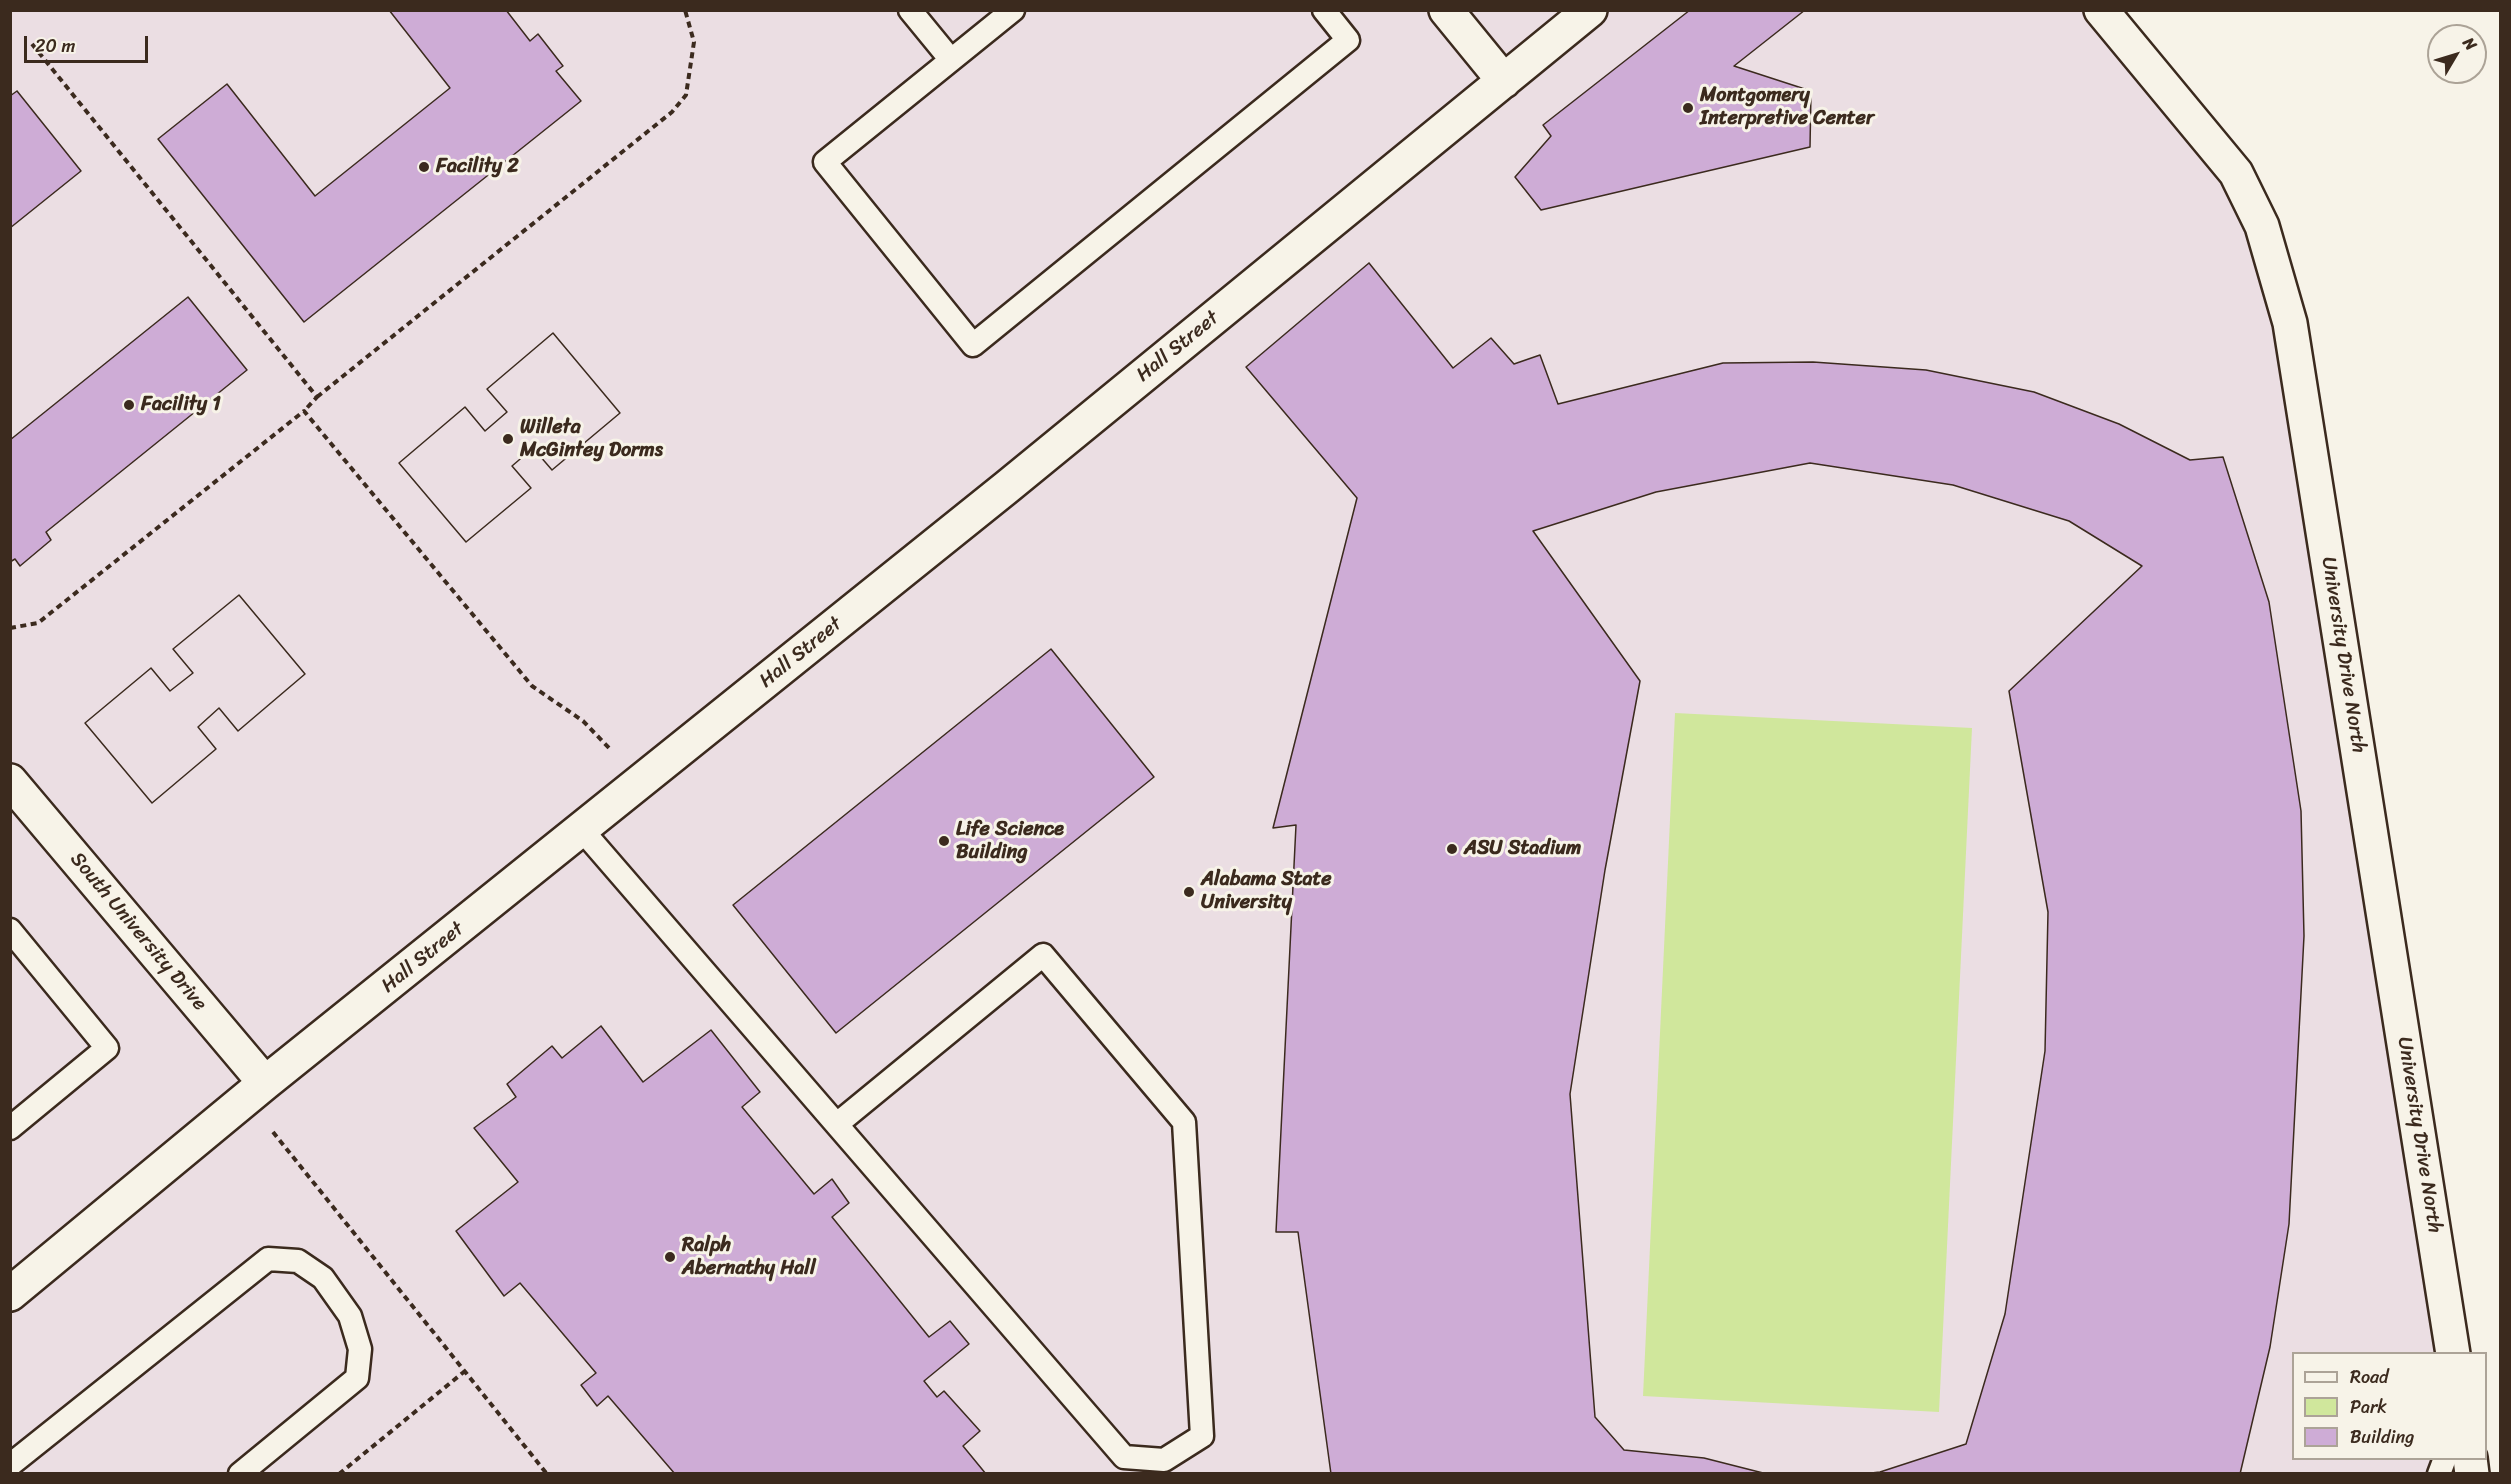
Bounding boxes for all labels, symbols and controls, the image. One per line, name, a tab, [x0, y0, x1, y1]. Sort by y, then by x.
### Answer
scale bar	[27, 24, 152, 62]
north arrow	[2427, 24, 2487, 84]
text: 20 m	[35, 30, 75, 62]
text: N	[2455, 31, 2485, 57]
place label: Montgomery Interpretive Center	[1700, 84, 1874, 131]
marker: Montgomery Interpretive Center	[1681, 101, 1695, 115]
place label: Facility 2	[436, 155, 519, 179]
marker: Facility 2	[417, 160, 431, 174]
street label: Hall Street	[1132, 307, 1224, 387]
place label: Facility 1	[141, 393, 221, 417]
marker: Facility 1	[122, 398, 136, 412]
place label: Willeta McGintey Dorms	[520, 416, 663, 463]
marker: Willeta McGintey Dorms	[501, 432, 515, 446]
street label: University Drive North	[2316, 555, 2370, 755]
street label: Hall Street	[755, 613, 847, 693]
place label: Life Science Building	[956, 818, 1064, 865]
marker: Life Science Building	[937, 834, 951, 848]
place label: ASU Stadium	[1464, 837, 1581, 861]
marker: ASU Stadium	[1445, 842, 1459, 856]
street label: South University Drive	[65, 848, 211, 1016]
place label: Alabama State University	[1201, 868, 1332, 915]
marker: Alabama State University	[1182, 885, 1196, 899]
street label: Hall Street	[377, 918, 469, 998]
street label: University Drive North	[2392, 1035, 2446, 1235]
place label: Ralph Abernathy Hall	[682, 1234, 816, 1281]
marker: Ralph Abernathy Hall	[663, 1250, 677, 1264]
legend	[2292, 1352, 2487, 1460]
text: Road	[2350, 1361, 2389, 1393]
text: Park	[2350, 1391, 2387, 1423]
text: Building	[2350, 1421, 2414, 1453]

